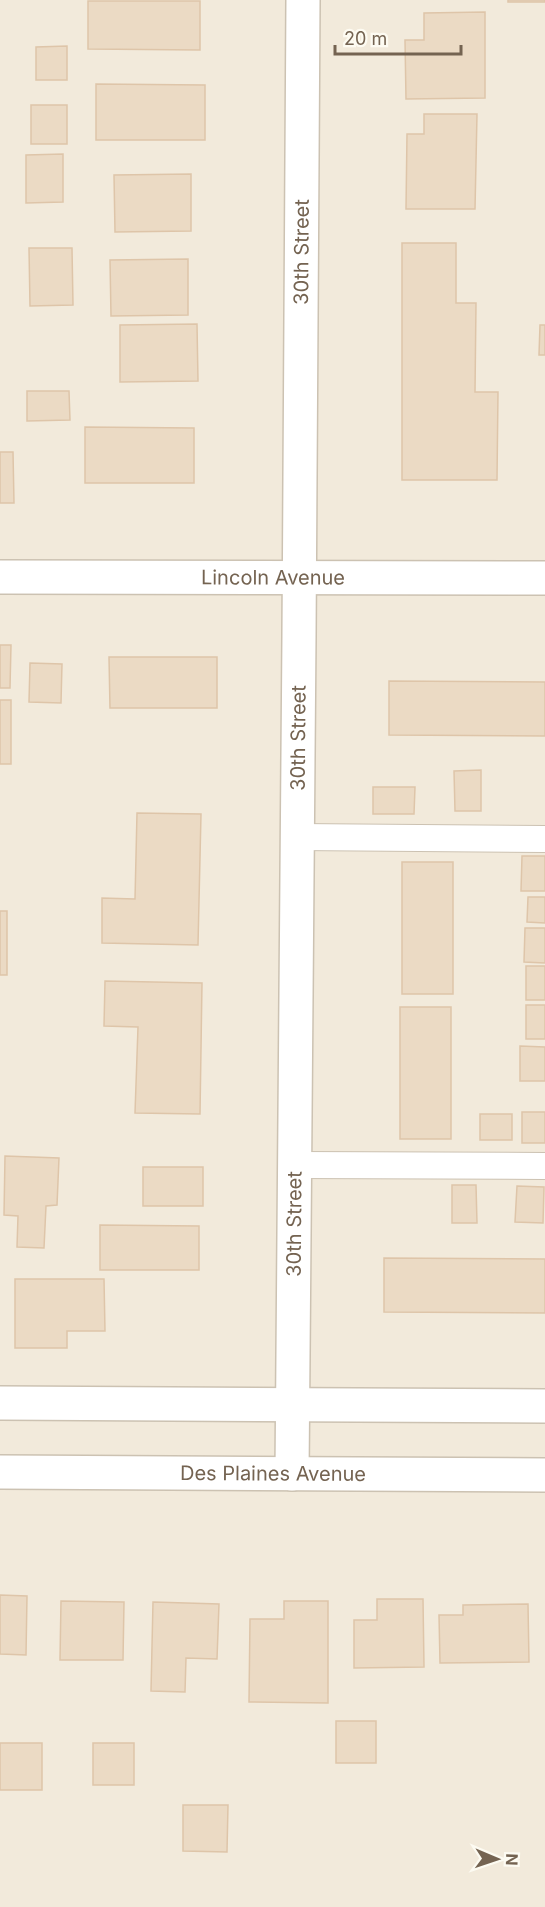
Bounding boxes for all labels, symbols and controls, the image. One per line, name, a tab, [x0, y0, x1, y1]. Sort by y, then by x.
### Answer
scale bar	[335, 18, 461, 56]
text: 20 m	[344, 28, 387, 49]
street label: 30th Street	[289, 199, 314, 305]
street label: Lincoln Avenue	[201, 565, 345, 590]
street label: 30th Street	[286, 685, 311, 791]
street label: 30th Street	[282, 1171, 307, 1277]
street label: Des Plaines Avenue	[180, 1461, 366, 1486]
north arrow	[467, 1829, 527, 1889]
text: N	[502, 1853, 522, 1866]

